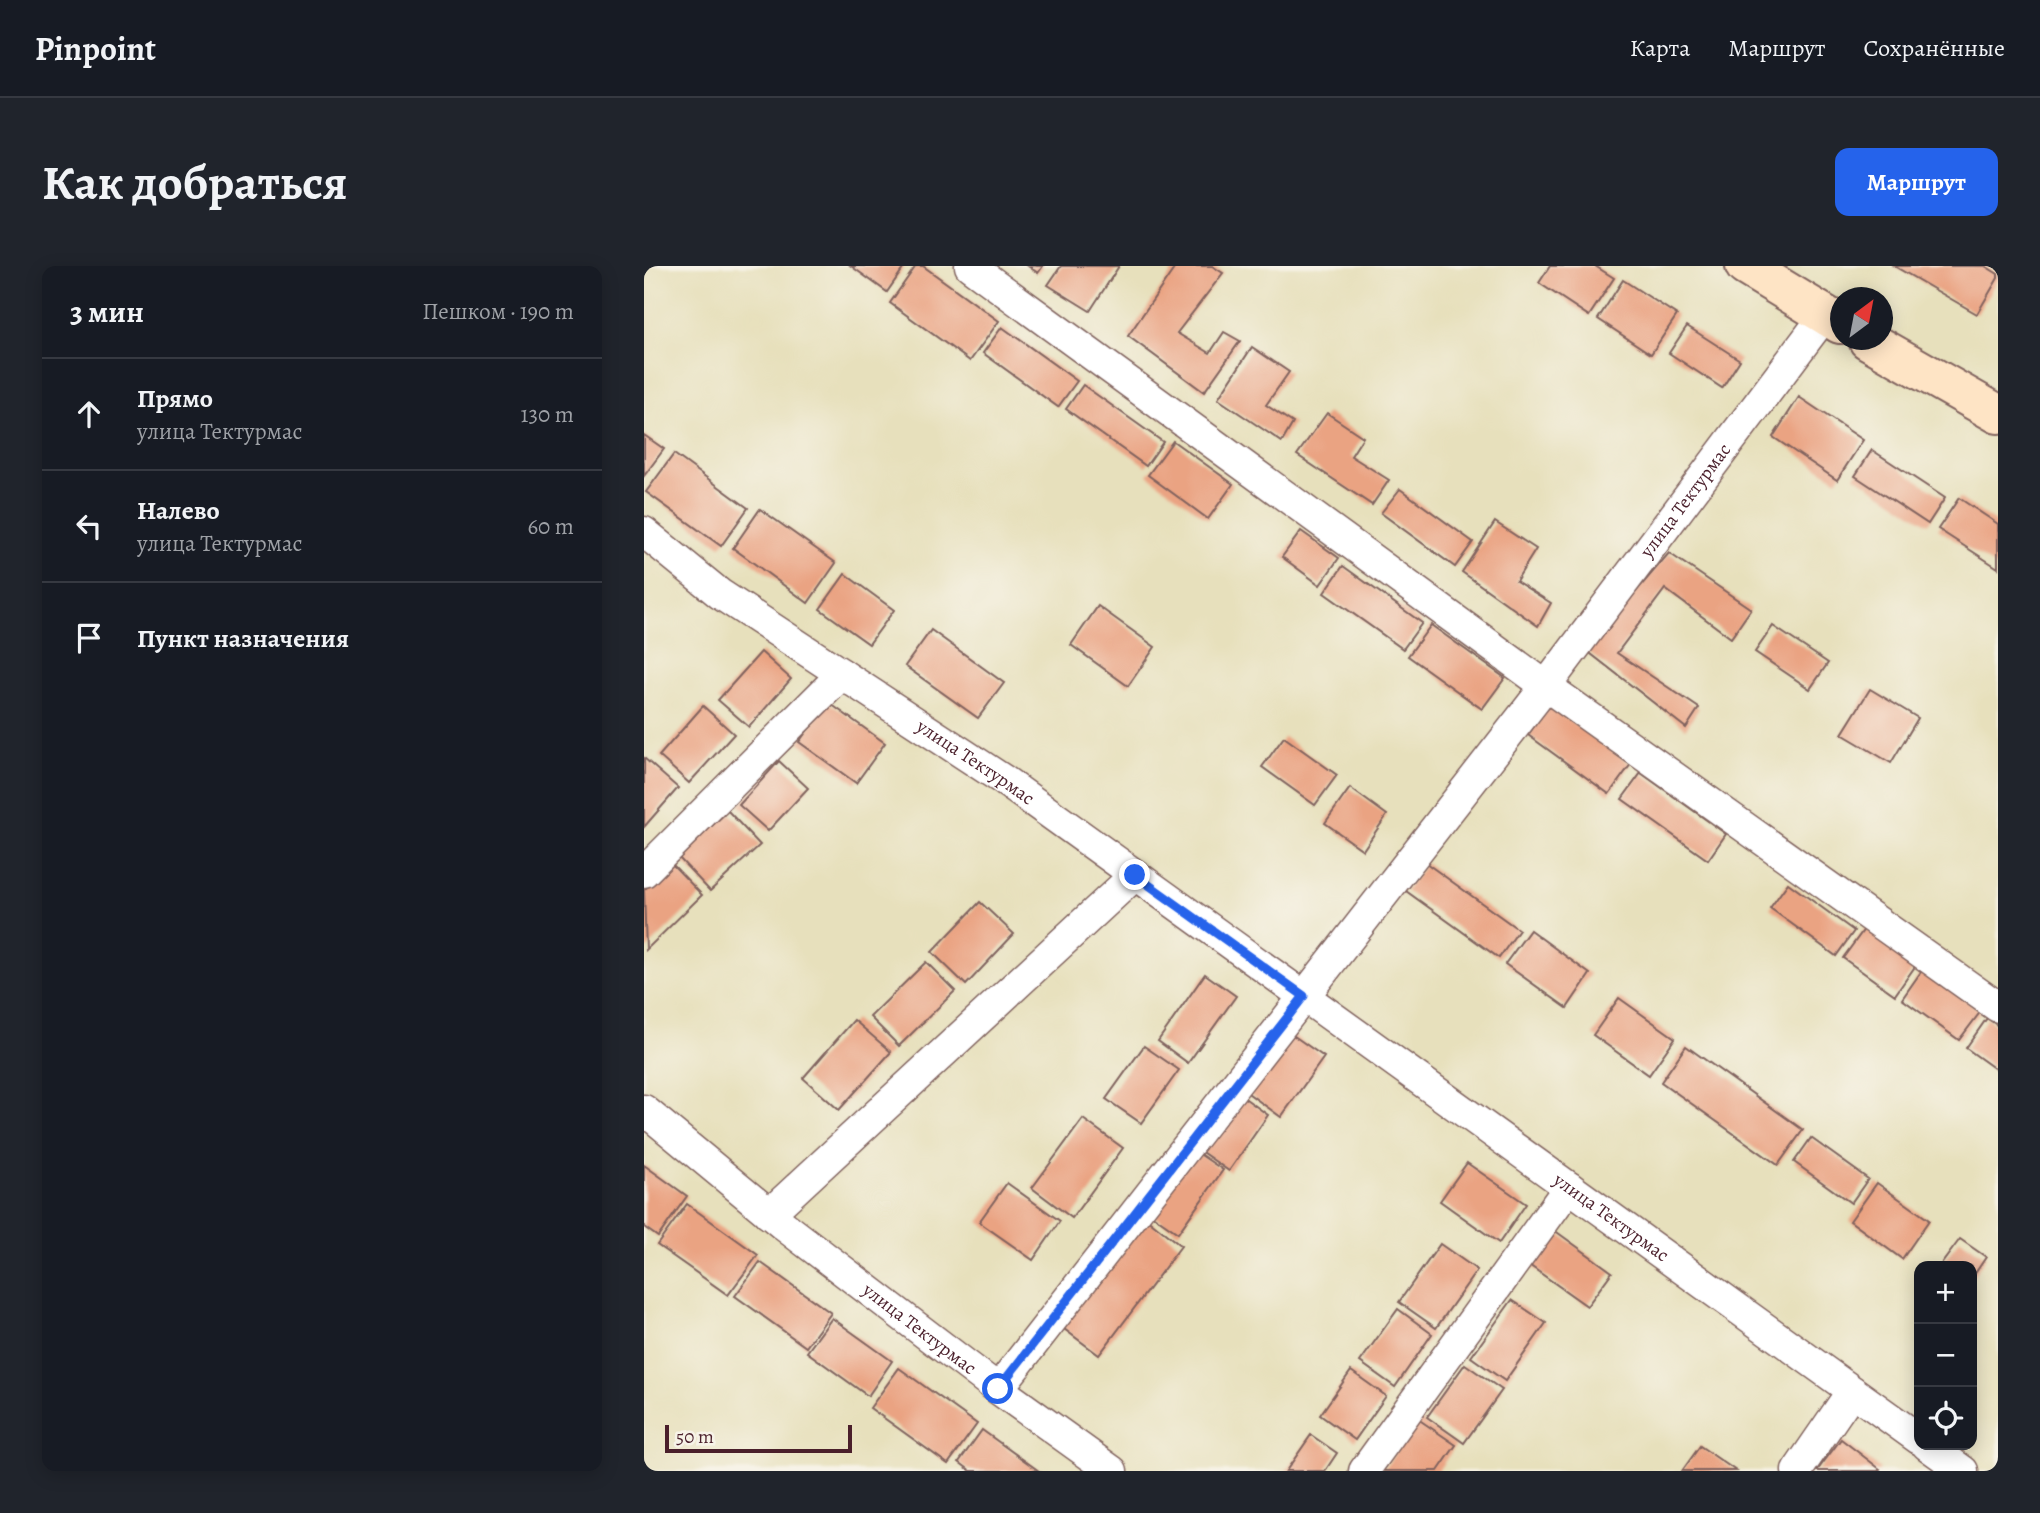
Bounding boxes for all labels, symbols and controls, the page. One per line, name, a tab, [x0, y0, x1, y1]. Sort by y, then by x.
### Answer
text: Pinpoint	[35, 26, 156, 71]
text: Карта	[1630, 32, 1690, 64]
text: Маршрут	[1728, 32, 1826, 64]
text: Сохранённые	[1864, 32, 2005, 64]
button: Маршрут	[1835, 148, 1998, 216]
text: Как добраться	[42, 149, 348, 216]
north arrow	[1830, 287, 1893, 350]
text: 3 мин	[70, 292, 144, 332]
text: Пешком · 190 m	[422, 296, 574, 327]
text: Прямо	[137, 381, 213, 416]
icon: ahead	[70, 395, 108, 433]
text: 130 m	[521, 399, 574, 430]
text: улица Тектурмас	[137, 416, 303, 447]
street label: улица Тектурмас	[1633, 438, 1737, 564]
text: Налево	[137, 493, 220, 528]
icon: left	[70, 507, 108, 545]
text: 60 m	[527, 511, 574, 542]
text: улица Тектурмас	[137, 528, 303, 559]
icon: arrive	[70, 619, 108, 657]
text: Пункт назначения	[137, 621, 349, 656]
street label: улица Тектурмас	[911, 713, 1040, 811]
route end	[1119, 859, 1150, 890]
street label: улица Тектурмас	[1547, 1166, 1674, 1268]
map controls	[1914, 1261, 1977, 1450]
button: +	[1914, 1261, 1977, 1324]
street label: улица Тектурмас	[856, 1277, 982, 1381]
button: −	[1914, 1324, 1977, 1387]
route start	[982, 1373, 1013, 1404]
button: locate	[1914, 1387, 1977, 1450]
scale bar	[665, 1422, 852, 1454]
text: 50 m	[676, 1424, 714, 1450]

